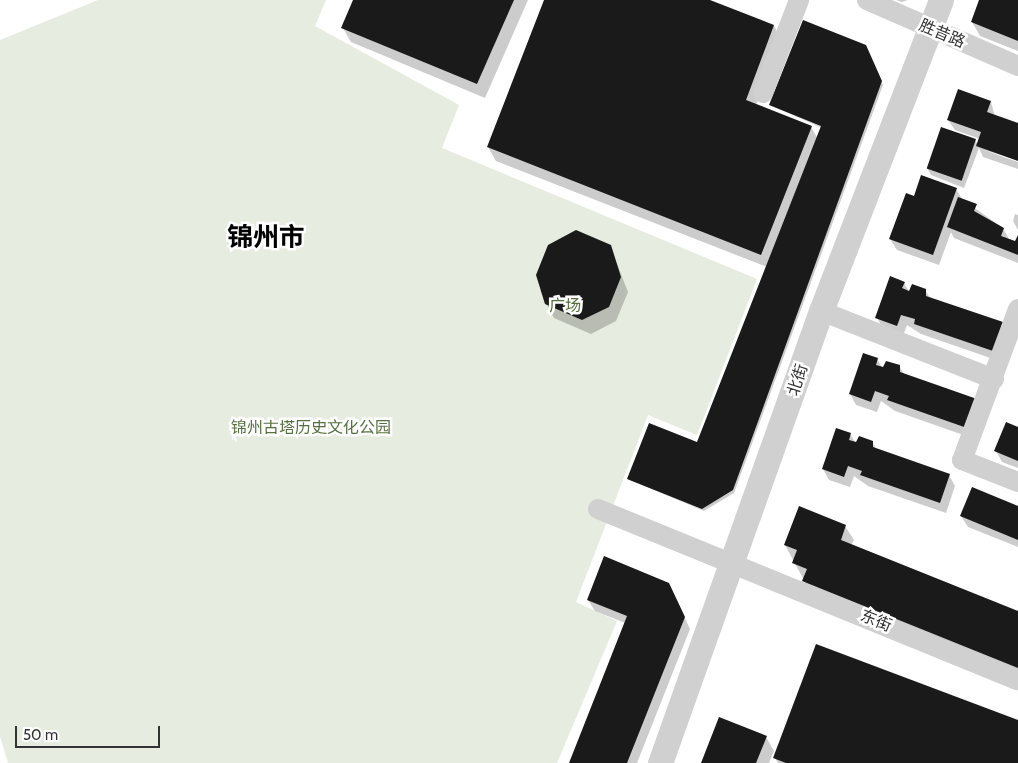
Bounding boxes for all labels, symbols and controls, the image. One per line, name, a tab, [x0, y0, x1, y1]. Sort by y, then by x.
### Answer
street label: 胜昔路	[916, 16, 968, 52]
district label: 锦州市	[227, 222, 305, 254]
park label: 广场	[549, 296, 581, 316]
street label: 北街	[784, 362, 812, 398]
park label: 锦州古塔历史文化公园	[231, 418, 391, 438]
street label: 东街	[858, 606, 894, 636]
scale bar	[18, 716, 162, 748]
text: 50 m	[23, 726, 58, 744]

